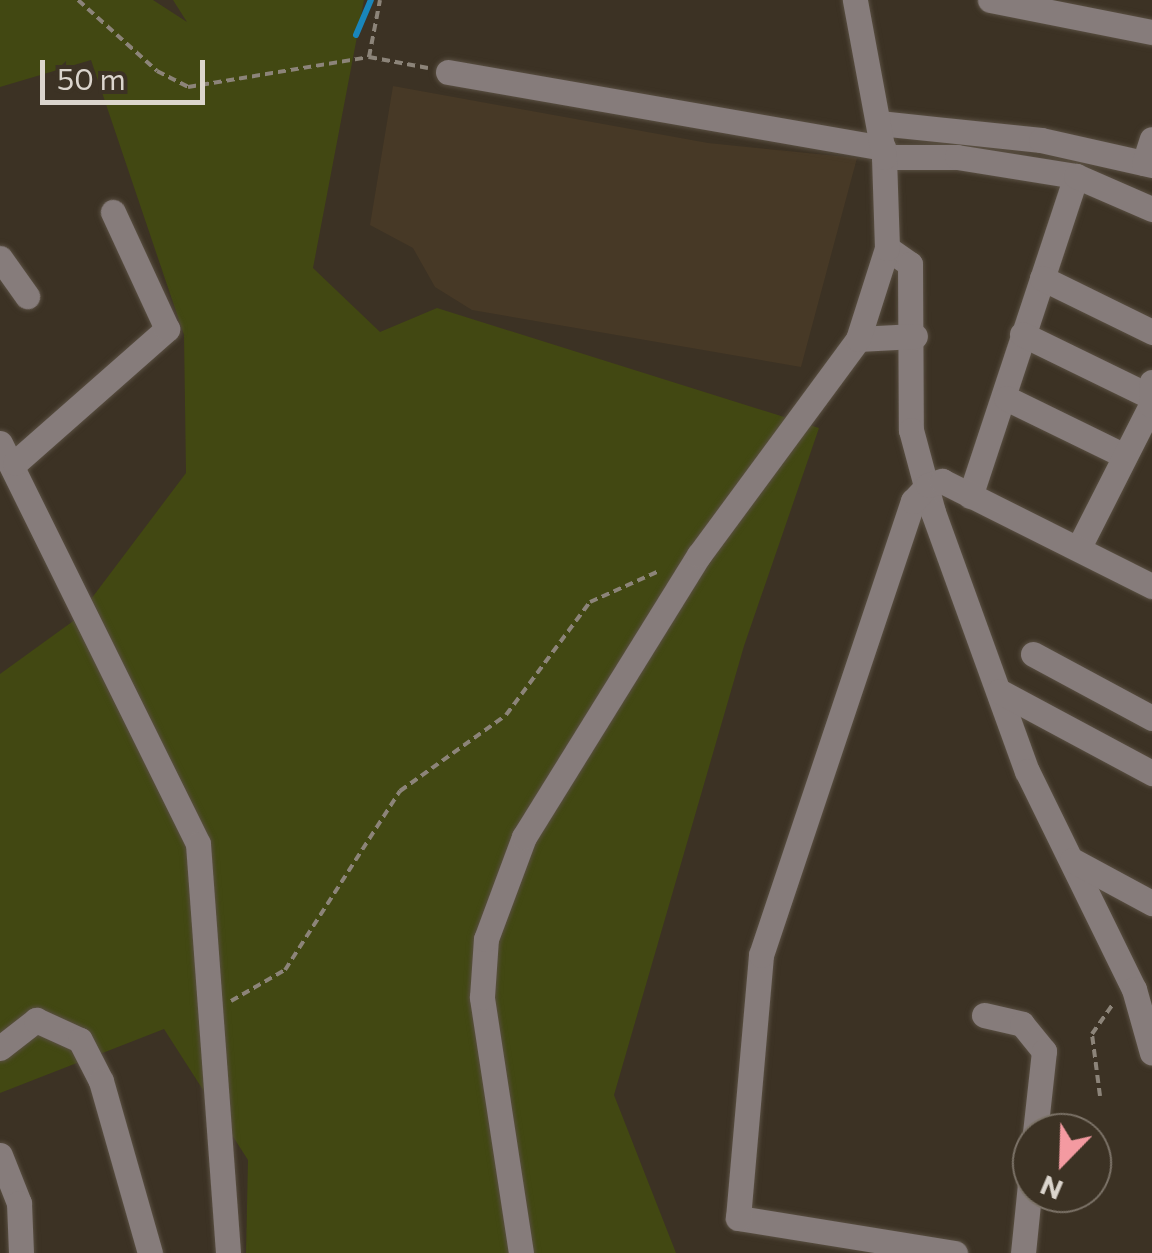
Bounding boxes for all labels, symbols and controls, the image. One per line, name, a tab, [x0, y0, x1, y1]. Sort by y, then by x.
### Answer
scale bar	[45, 40, 210, 102]
text: 50 m	[57, 59, 126, 96]
north arrow	[1012, 1113, 1112, 1213]
text: N	[1035, 1169, 1067, 1209]

